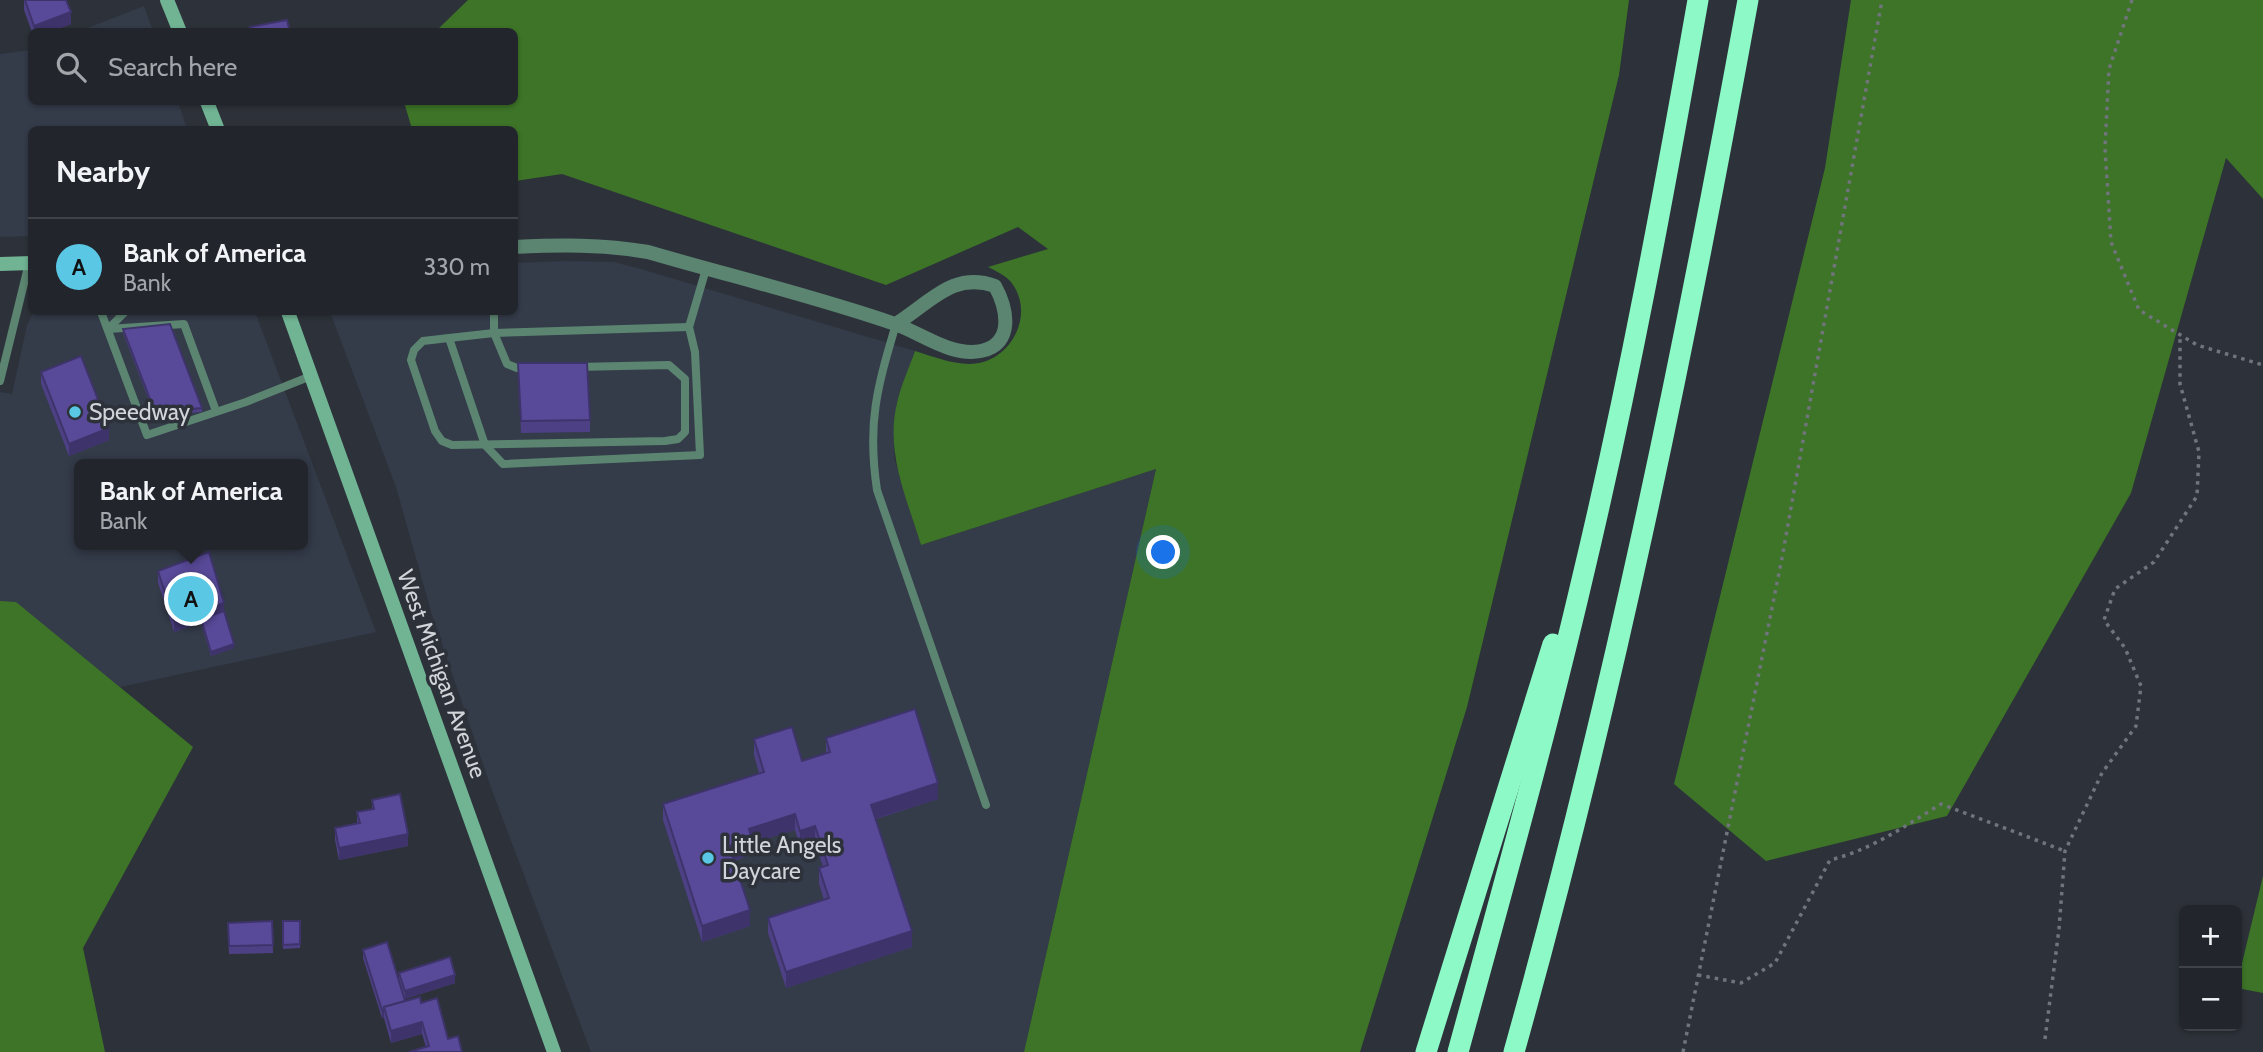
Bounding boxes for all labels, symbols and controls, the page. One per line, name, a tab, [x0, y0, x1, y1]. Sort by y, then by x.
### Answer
search box	[28, 28, 518, 105]
icon: search	[52, 48, 90, 86]
text: Search here	[108, 51, 237, 83]
text: Nearby	[56, 153, 150, 190]
text: Bank of America	[123, 237, 306, 269]
text: A	[72, 253, 86, 281]
text: 330 m	[424, 253, 490, 281]
text: Bank	[123, 269, 171, 297]
place label: Speedway	[89, 398, 191, 426]
marker: Speedway	[67, 404, 83, 420]
popup	[74, 459, 308, 550]
text: Bank of America	[99, 475, 283, 507]
text: Bank	[99, 507, 147, 535]
your location	[1146, 535, 1180, 569]
street label: West Michigan Avenue	[391, 566, 493, 782]
pin: A	[168, 573, 214, 625]
place label: Little Angels Daycare	[722, 831, 841, 885]
marker: Little Angels Daycare	[700, 850, 716, 866]
map controls	[2179, 905, 2242, 1031]
button: +	[2179, 905, 2242, 968]
button: −	[2179, 968, 2242, 1031]

